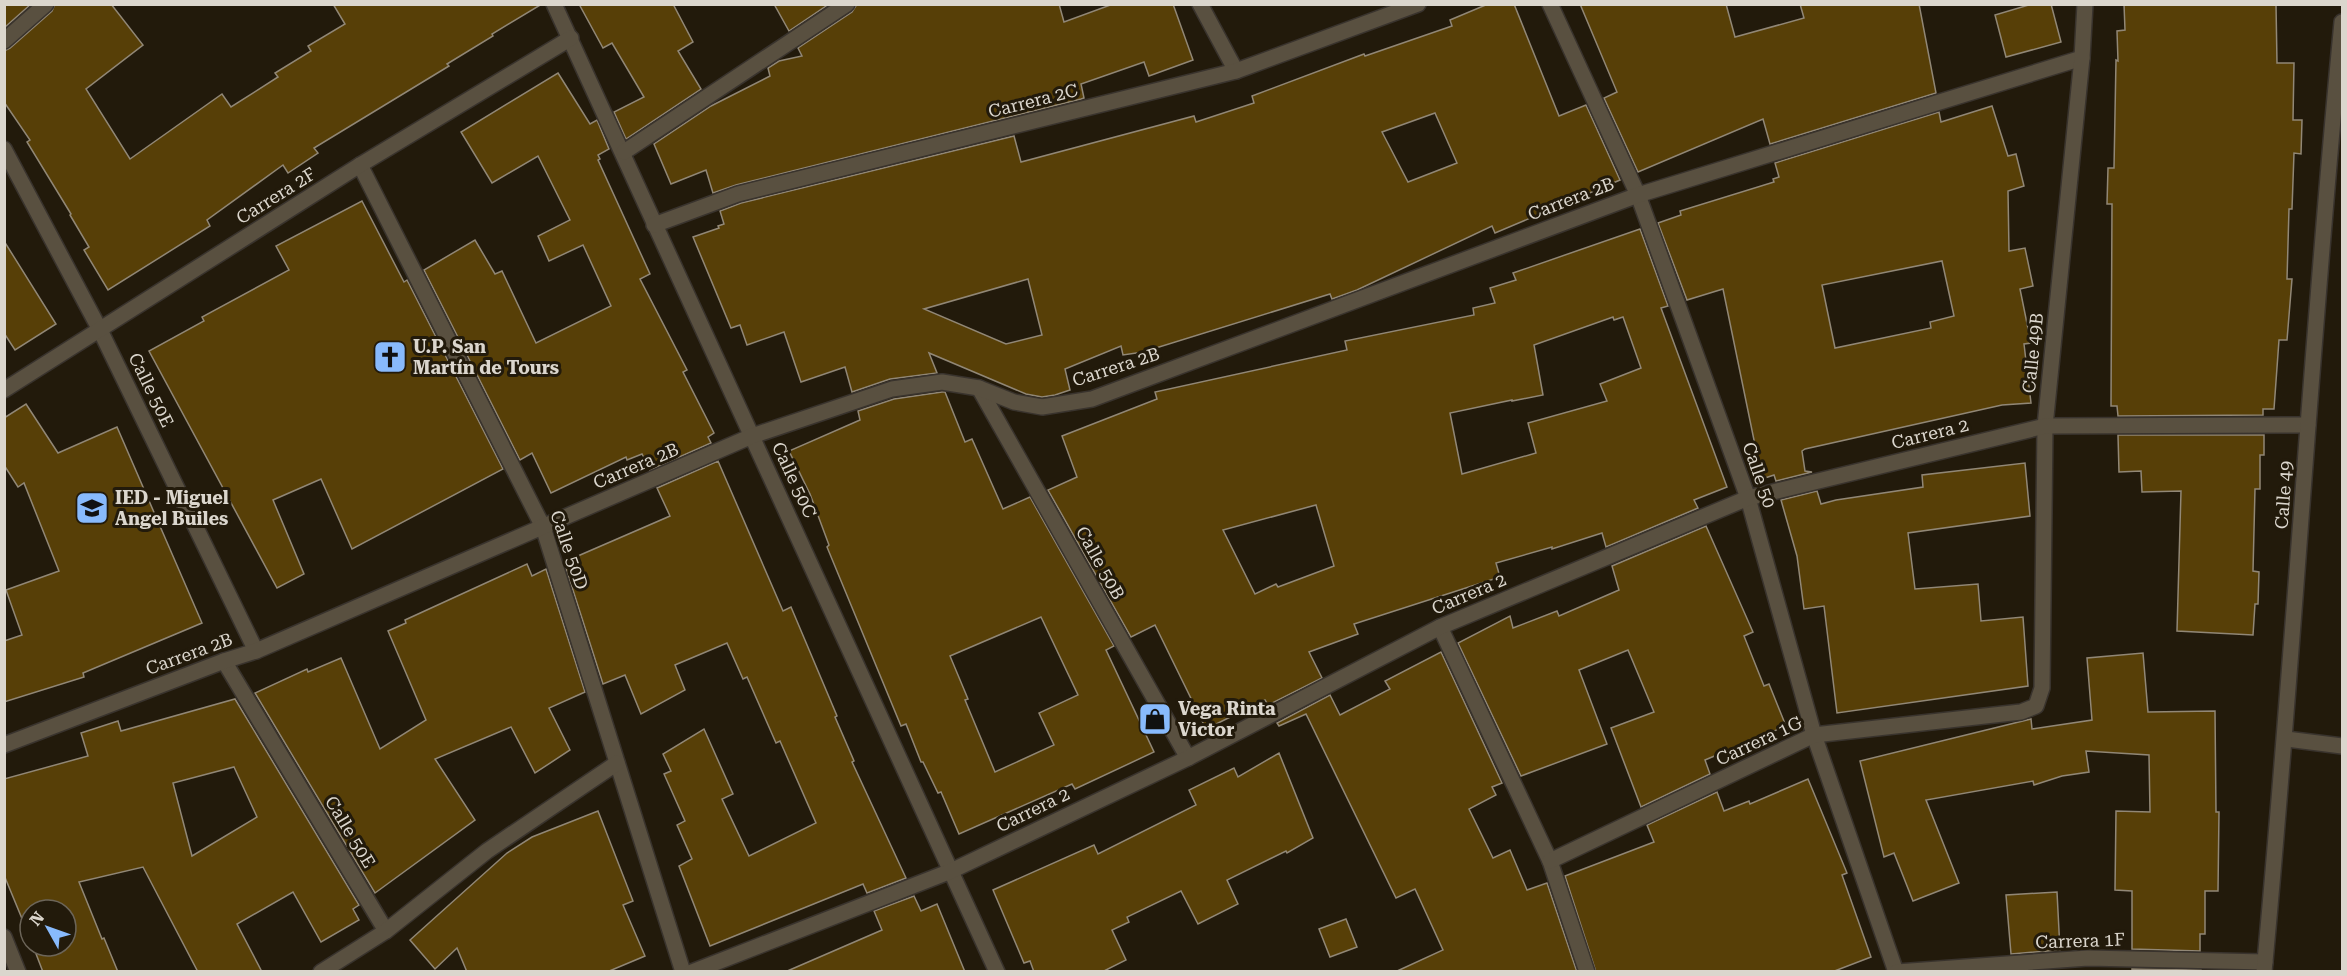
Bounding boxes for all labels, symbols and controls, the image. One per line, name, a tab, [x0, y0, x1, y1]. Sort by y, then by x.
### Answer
street label: Carrera 2C	[986, 79, 1080, 122]
street label: Carrera 2F	[232, 163, 319, 228]
street label: Carrera 2B	[1525, 172, 1617, 225]
street label: Calle 49B	[2018, 312, 2047, 394]
place label: U.P. San Martín de Tours	[413, 336, 559, 378]
church icon: U.P. San Martín de Tours	[372, 339, 408, 375]
street label: Carrera 2B	[1069, 343, 1162, 391]
street label: Calle 50E	[124, 349, 178, 430]
street label: Carrera 2	[1889, 414, 1971, 453]
street label: Carrera 2B	[590, 438, 682, 493]
street label: Calle 50C	[768, 439, 821, 521]
street label: Calle 50	[1738, 439, 1781, 511]
street label: Calle 49	[2271, 460, 2296, 530]
place label: IED - Miguel Angel Builes	[115, 487, 229, 529]
school or university icon: IED - Miguel Angel Builes	[74, 490, 110, 526]
street label: Calle 50D	[546, 508, 593, 592]
street label: Calle 50B	[1072, 522, 1129, 603]
street label: Carrera 2	[1428, 568, 1509, 619]
street label: Carrera 2B	[143, 628, 235, 679]
place label: Vega Rinta Victor	[1178, 698, 1276, 740]
shop icon: Vega Rinta Victor	[1137, 701, 1173, 737]
street label: Carrera 1G	[1712, 711, 1805, 770]
street label: Carrera 2	[993, 783, 1073, 836]
street label: Calle 50E	[321, 792, 380, 871]
north arrow	[18, 898, 78, 958]
text: N	[26, 908, 48, 930]
street label: Carrera 1F	[2035, 928, 2125, 953]

